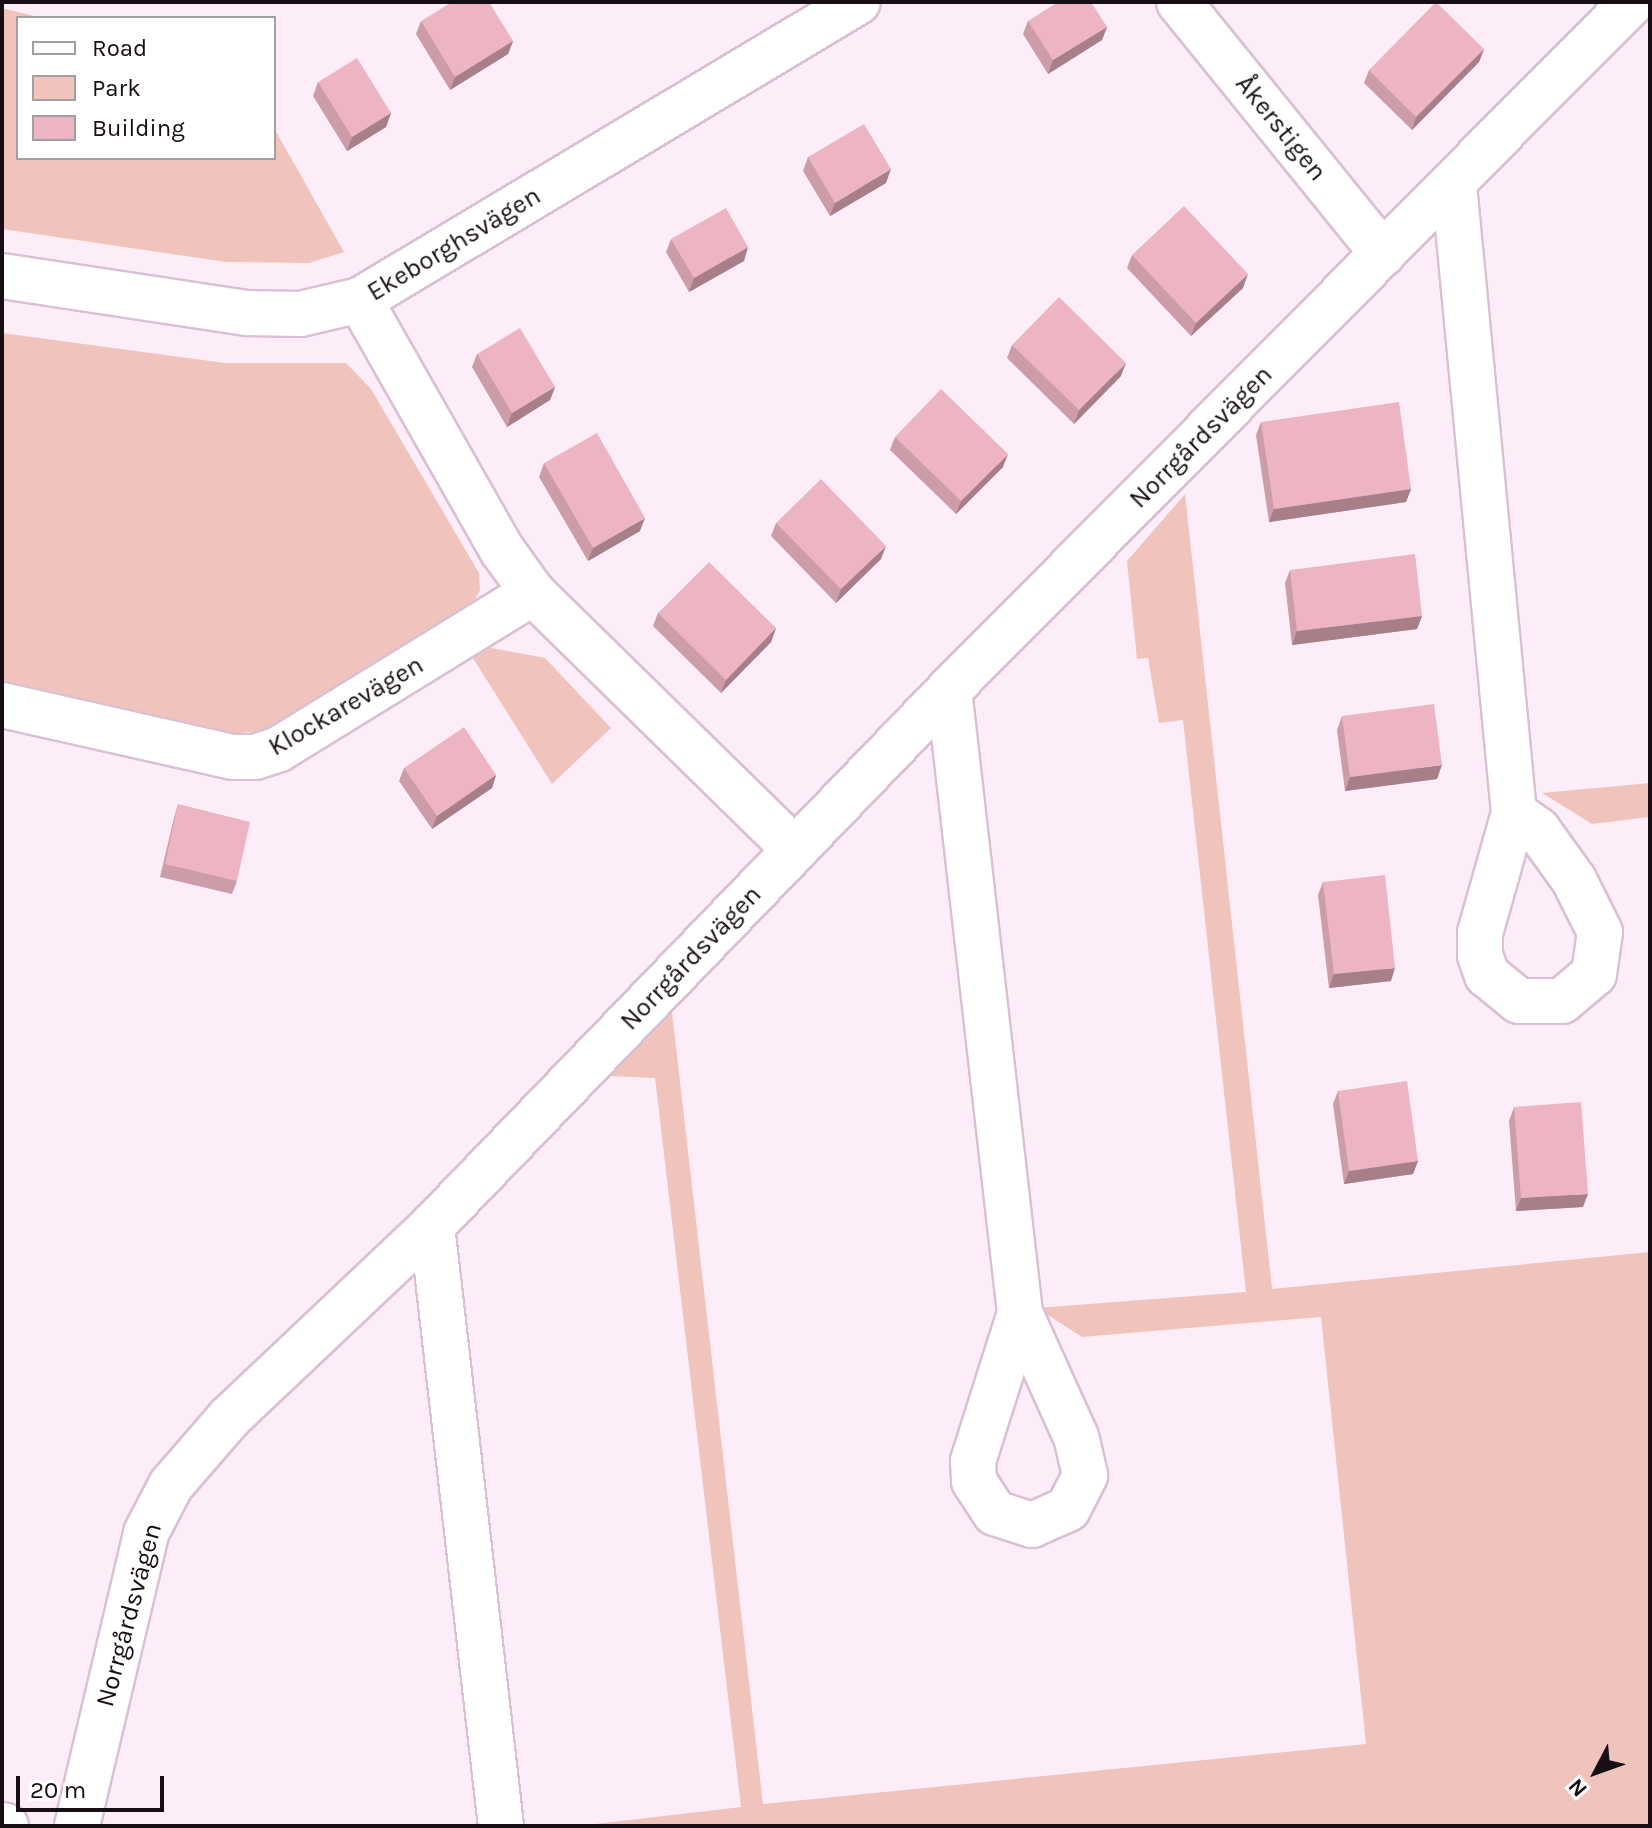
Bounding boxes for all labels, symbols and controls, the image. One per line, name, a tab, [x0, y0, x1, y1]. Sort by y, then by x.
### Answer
legend	[16, 16, 276, 160]
text: Road	[92, 34, 147, 62]
street label: Åkerstigen	[1229, 69, 1333, 187]
text: Park	[92, 74, 141, 102]
text: Building	[92, 114, 185, 142]
street label: Ekeborghsvägen	[362, 180, 546, 308]
street label: Norrgårdsvägen	[1123, 359, 1279, 515]
street label: Klockarevägen	[263, 649, 429, 763]
street label: Norrgårdsvägen	[614, 879, 768, 1037]
street label: Norrgårdsvägen	[89, 1520, 169, 1710]
north arrow	[1556, 1732, 1636, 1812]
scale bar	[20, 1760, 168, 1810]
text: N	[1563, 1773, 1593, 1802]
text: 20 m	[30, 1776, 86, 1804]

